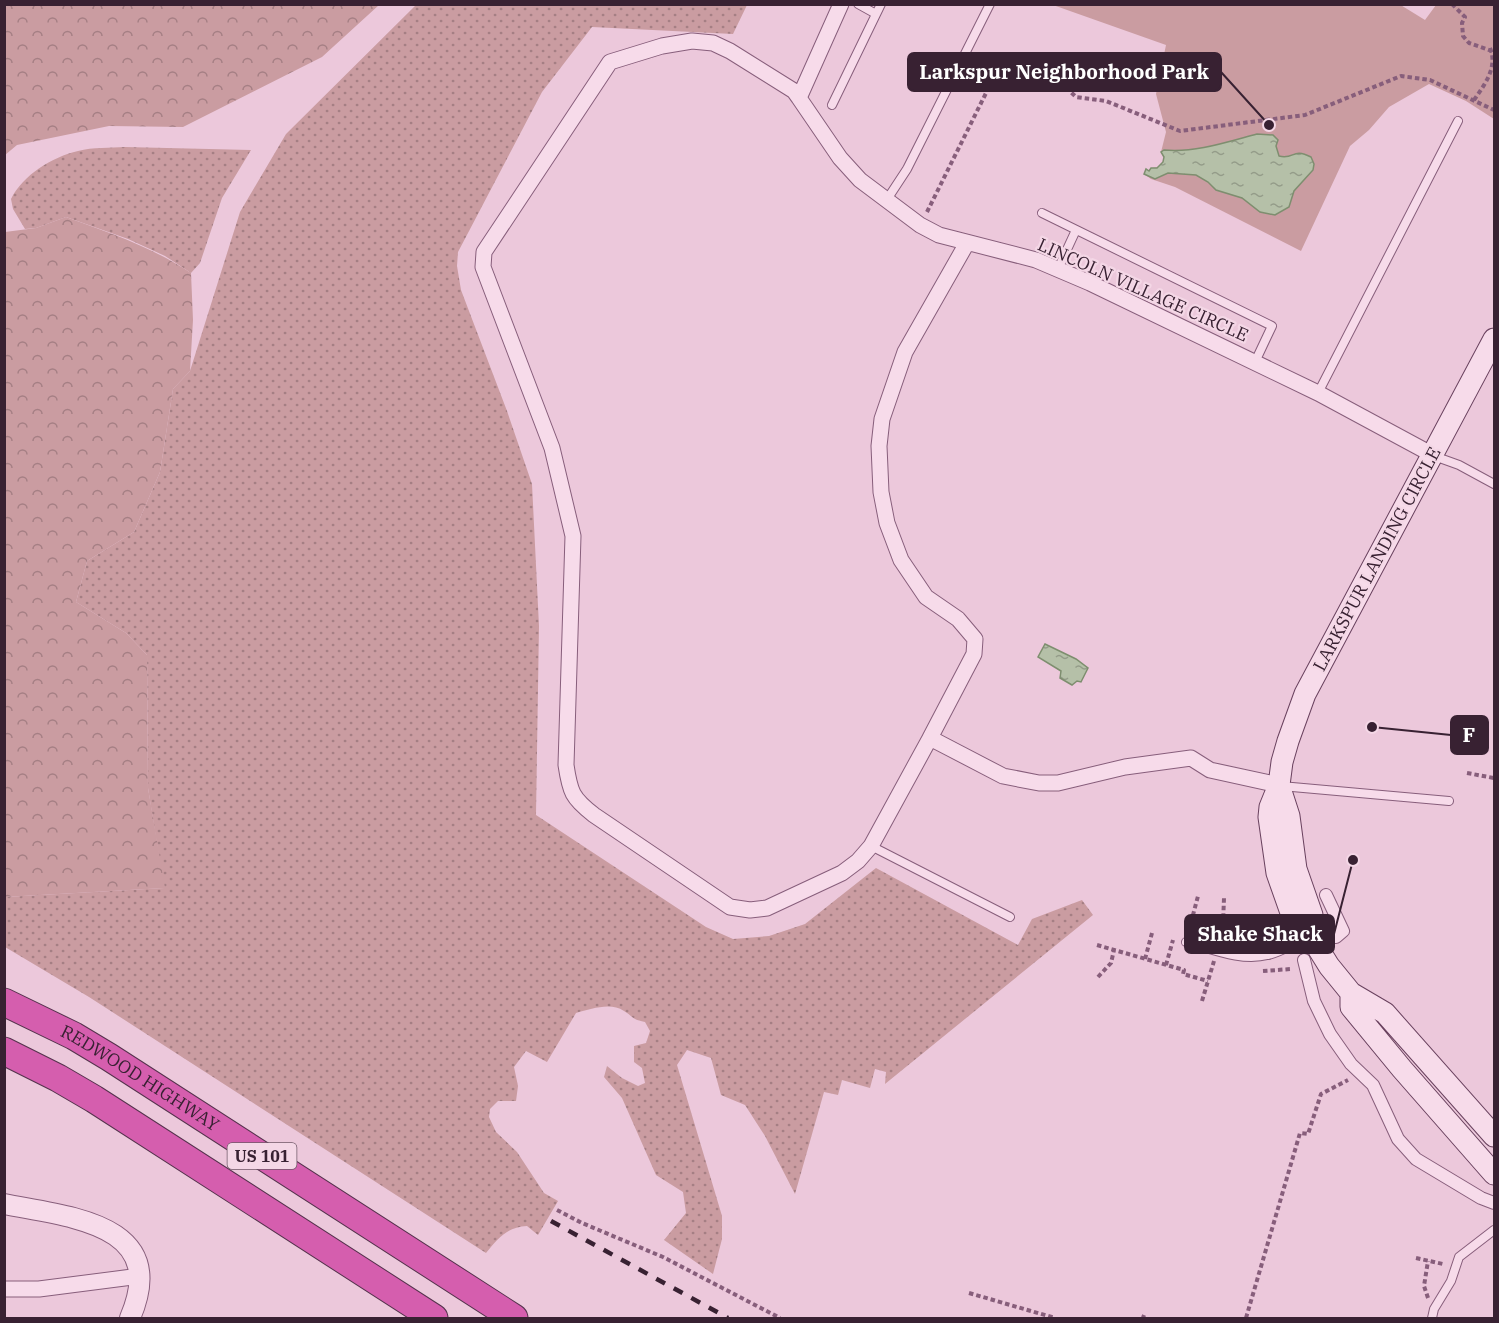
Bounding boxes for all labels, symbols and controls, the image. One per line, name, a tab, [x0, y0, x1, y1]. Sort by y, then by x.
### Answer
callout: Larkspur Neighborhood Park	[908, 53, 1221, 91]
text: Larkspur Neighborhood Park	[919, 58, 1209, 85]
street label: LINCOLN VILLAGE CIRCLE	[1034, 233, 1252, 346]
street label: LARKSPUR LANDING CIRCLE	[1308, 443, 1445, 675]
callout: F	[1451, 716, 1488, 754]
text: F	[1463, 721, 1475, 748]
callout: Shake Shack	[1185, 915, 1334, 953]
text: Shake Shack	[1197, 920, 1323, 947]
street label: REDWOOD HIGHWAY	[57, 1019, 224, 1136]
road number: US 101	[228, 1143, 296, 1169]

